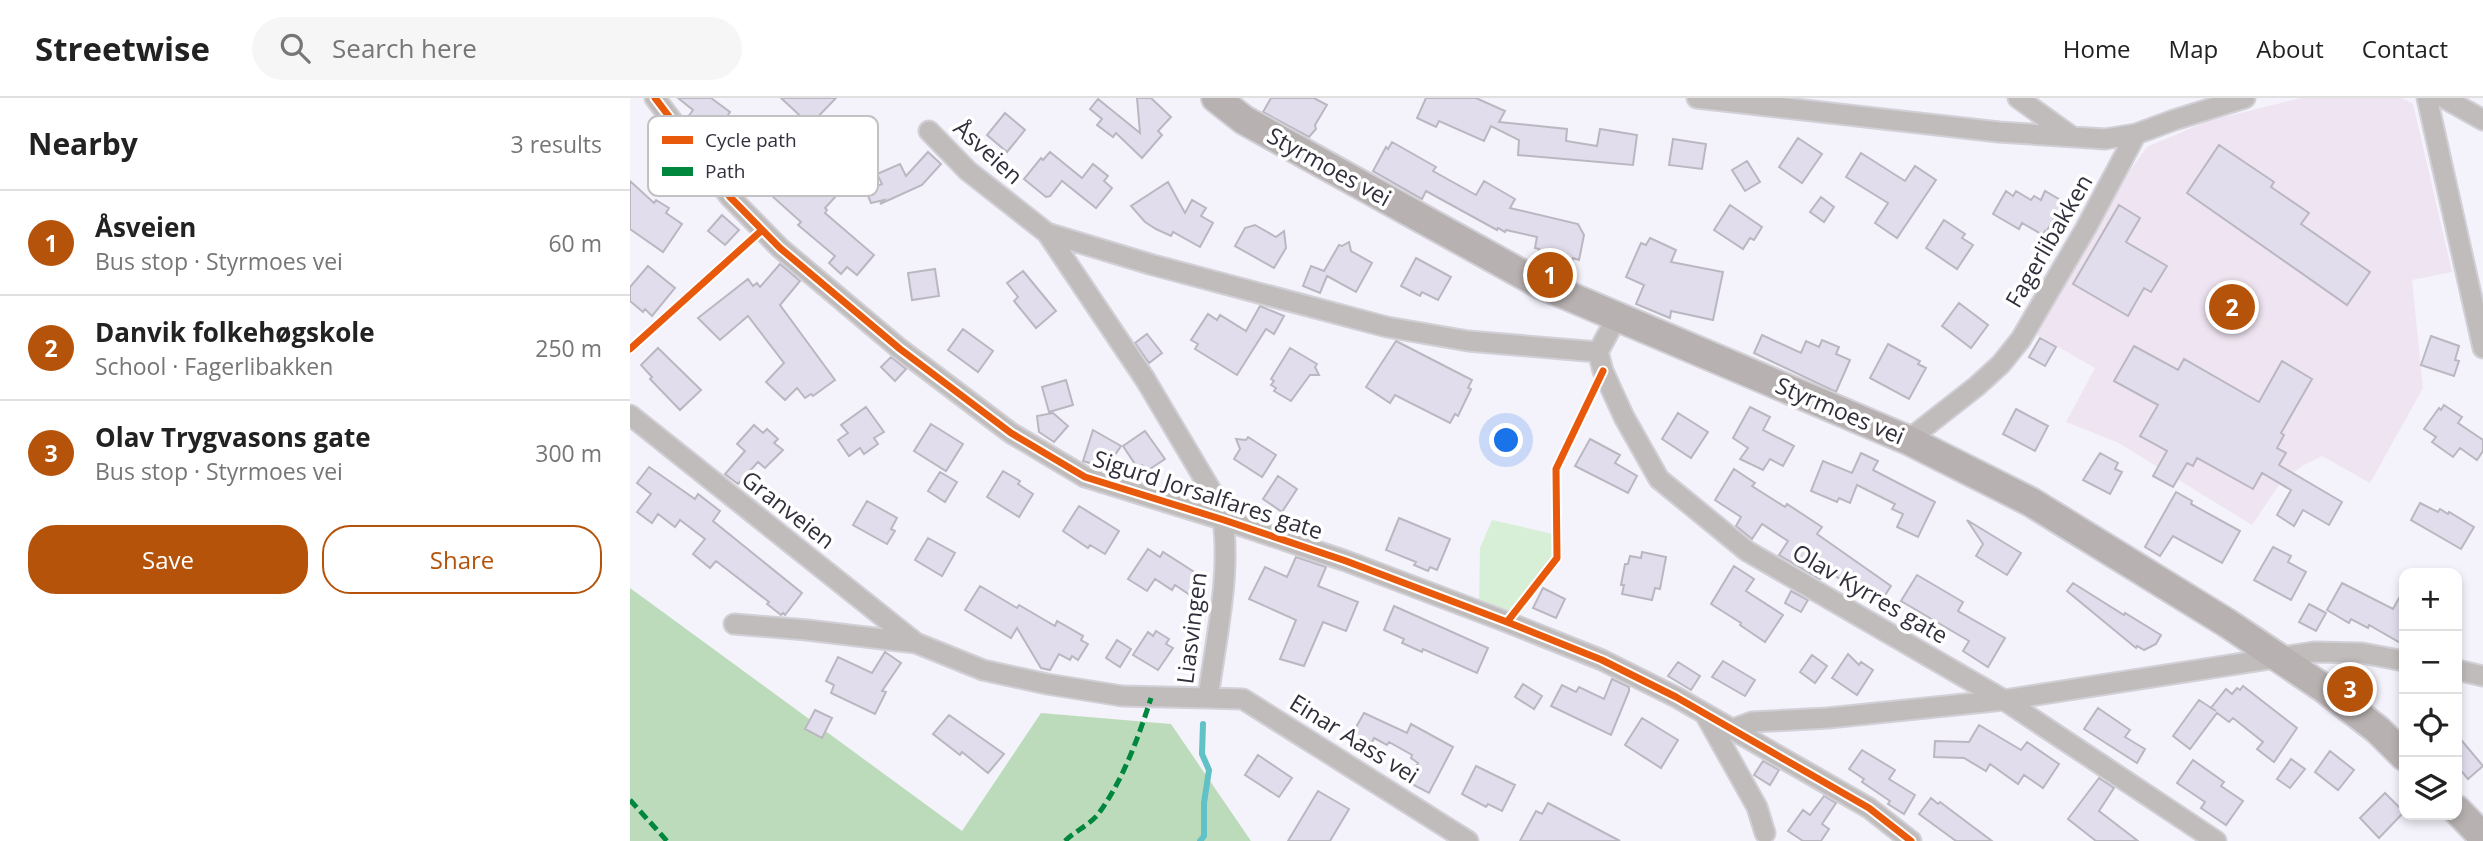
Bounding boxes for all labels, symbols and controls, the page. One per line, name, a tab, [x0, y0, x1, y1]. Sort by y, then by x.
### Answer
search box	[252, 17, 742, 80]
text: Streetwise	[35, 26, 210, 71]
icon: search	[276, 29, 314, 67]
text: Search here	[332, 30, 477, 66]
text: Home	[2063, 32, 2131, 65]
text: Map	[2169, 32, 2218, 65]
text: About	[2256, 32, 2324, 65]
text: Contact	[2362, 32, 2448, 65]
street label: Åsveien	[947, 112, 1030, 191]
legend	[648, 116, 878, 196]
street label: Styrmoes vei	[1262, 119, 1397, 213]
text: Nearby	[28, 123, 138, 164]
text: Cycle path	[705, 127, 797, 153]
text: 3 results	[511, 128, 602, 160]
text: Path	[705, 158, 745, 184]
street label: Fagerlibakken	[1997, 168, 2099, 313]
text: Åsveien	[95, 209, 196, 245]
text: 1	[44, 227, 58, 259]
text: 60 m	[548, 227, 602, 259]
text: Bus stop · Styrmoes vei	[95, 245, 343, 277]
pin: 1	[1527, 249, 1573, 301]
pin: 2	[2209, 281, 2255, 333]
text: Danvik folkehøgskole	[95, 314, 375, 350]
text: 2	[44, 332, 58, 364]
text: 250 m	[535, 332, 602, 364]
text: School · Fagerlibakken	[95, 350, 333, 382]
street label: Styrmoes vei	[1771, 369, 1910, 452]
text: Olav Trygvasons gate	[95, 419, 371, 455]
your location	[1489, 423, 1523, 457]
text: 3	[44, 437, 58, 469]
text: 300 m	[535, 437, 602, 469]
street label: Sigurd Jorsalfares gate	[1089, 442, 1327, 546]
text: Bus stop · Styrmoes vei	[95, 455, 343, 487]
street label: Granveien	[735, 463, 842, 556]
button: Save	[28, 525, 308, 594]
button: Share	[322, 525, 602, 594]
street label: Olav Kyrres gate	[1787, 536, 1954, 651]
map controls	[2399, 568, 2462, 820]
button: +	[2399, 568, 2462, 631]
street label: Liasvingen	[1168, 570, 1214, 686]
button: −	[2399, 631, 2462, 694]
pin: 3	[2327, 663, 2373, 715]
street label: Einar Aass vei	[1284, 686, 1425, 790]
button: locate	[2399, 694, 2462, 757]
button: layers	[2399, 757, 2462, 820]

